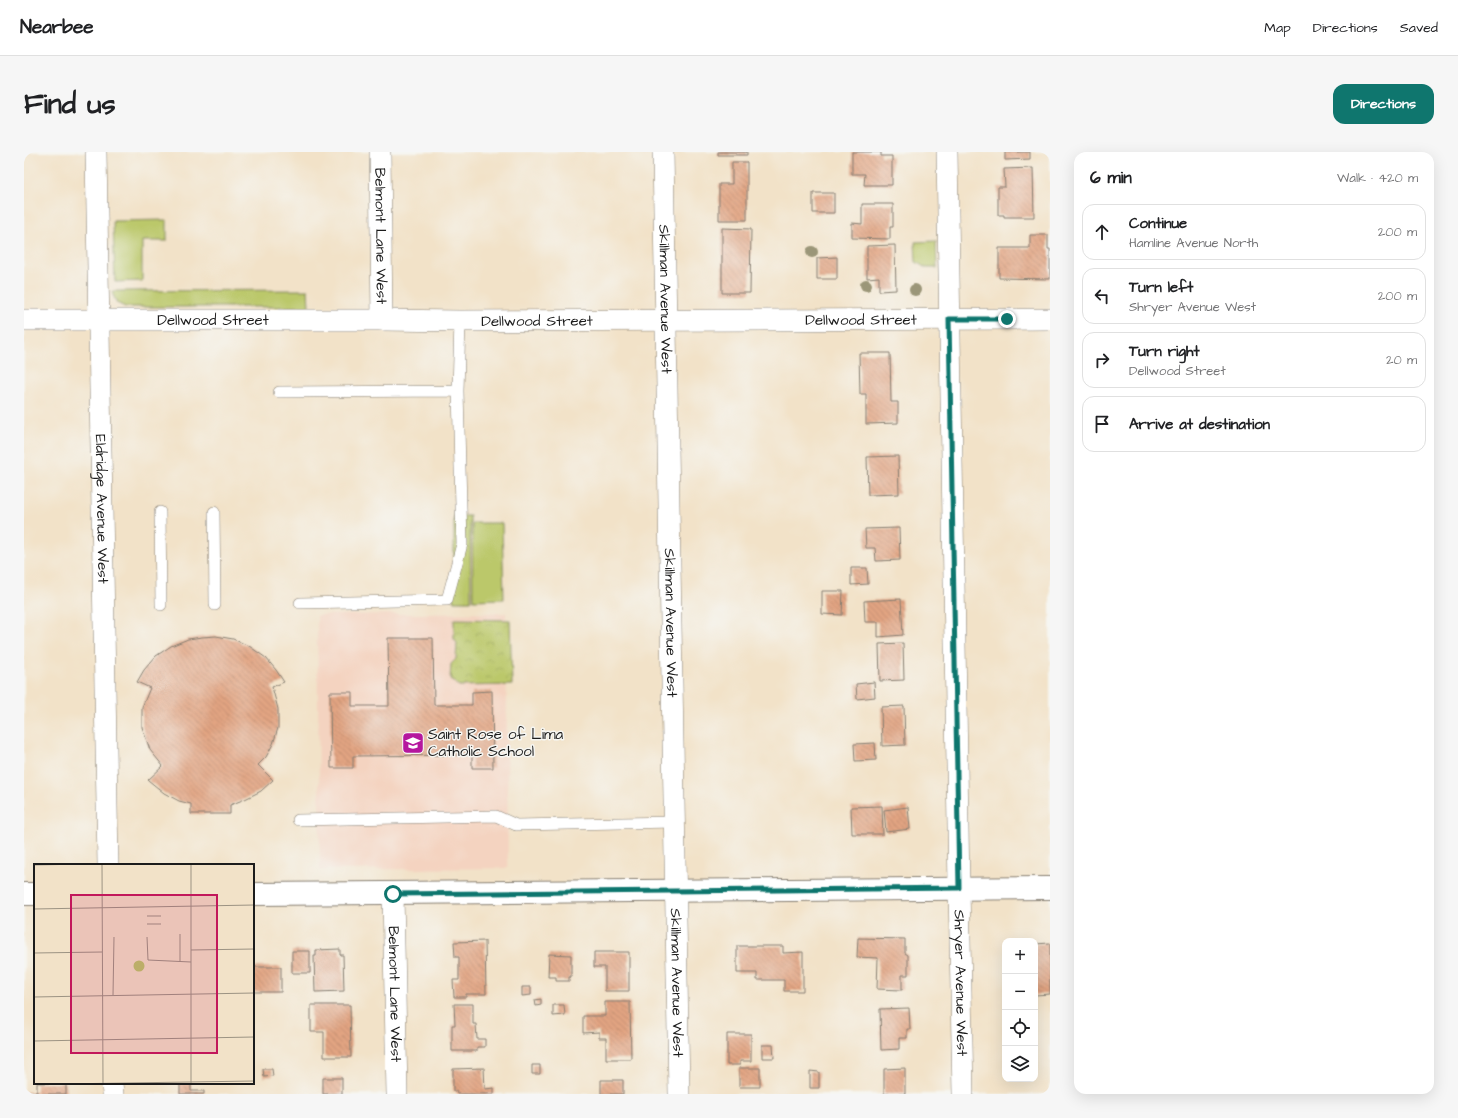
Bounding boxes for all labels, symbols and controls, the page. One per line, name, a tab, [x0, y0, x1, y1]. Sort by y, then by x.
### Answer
text: Nearbee	[20, 14, 94, 41]
text: Map	[1264, 18, 1291, 38]
text: Directions	[1313, 18, 1378, 38]
text: Saved	[1400, 18, 1438, 38]
button: Directions	[1333, 84, 1434, 124]
text: Find us	[24, 85, 115, 124]
text: 6 min	[1090, 166, 1132, 190]
street label: Belmont Lane West	[369, 168, 392, 304]
text: Walk · 420 m	[1337, 169, 1418, 187]
text: Continue	[1129, 213, 1187, 234]
icon: ahead	[1091, 221, 1113, 243]
text: 200 m	[1378, 223, 1417, 241]
street label: Skillman Avenue West	[653, 224, 677, 374]
text: Hamline Avenue North	[1129, 234, 1258, 252]
text: Turn left	[1129, 277, 1193, 298]
icon: left	[1091, 285, 1113, 307]
text: 200 m	[1378, 287, 1417, 305]
text: Shryer Avenue West	[1129, 298, 1256, 316]
street label: Dellwood Street	[805, 309, 917, 331]
street label: Dellwood Street	[157, 310, 269, 331]
route end	[998, 310, 1016, 328]
street label: Dellwood Street	[481, 311, 593, 332]
text: Turn right	[1129, 341, 1200, 362]
icon: right	[1091, 349, 1113, 371]
text: 20 m	[1386, 351, 1417, 369]
text: Dellwood Street	[1129, 362, 1226, 380]
icon: arrive	[1091, 413, 1113, 435]
text: Arrive at destination	[1129, 414, 1270, 435]
street label: Eldridge Avenue West	[89, 434, 113, 584]
street label: Skillman Avenue West	[659, 548, 682, 698]
place label: Saint Rose of Lima Catholic School	[428, 724, 564, 762]
school or university icon: Saint Rose of Lima Catholic School	[400, 730, 426, 756]
inset map	[34, 864, 254, 1084]
route start	[384, 885, 402, 903]
street label: Skillman Avenue West	[665, 908, 688, 1058]
street label: Shryer Avenue West	[948, 909, 972, 1056]
street label: Belmont Lane West	[383, 926, 406, 1062]
map controls	[1002, 938, 1038, 1082]
button: +	[1002, 938, 1038, 974]
button: −	[1002, 974, 1038, 1010]
button: locate	[1002, 1010, 1038, 1046]
button: layers	[1002, 1046, 1038, 1082]

